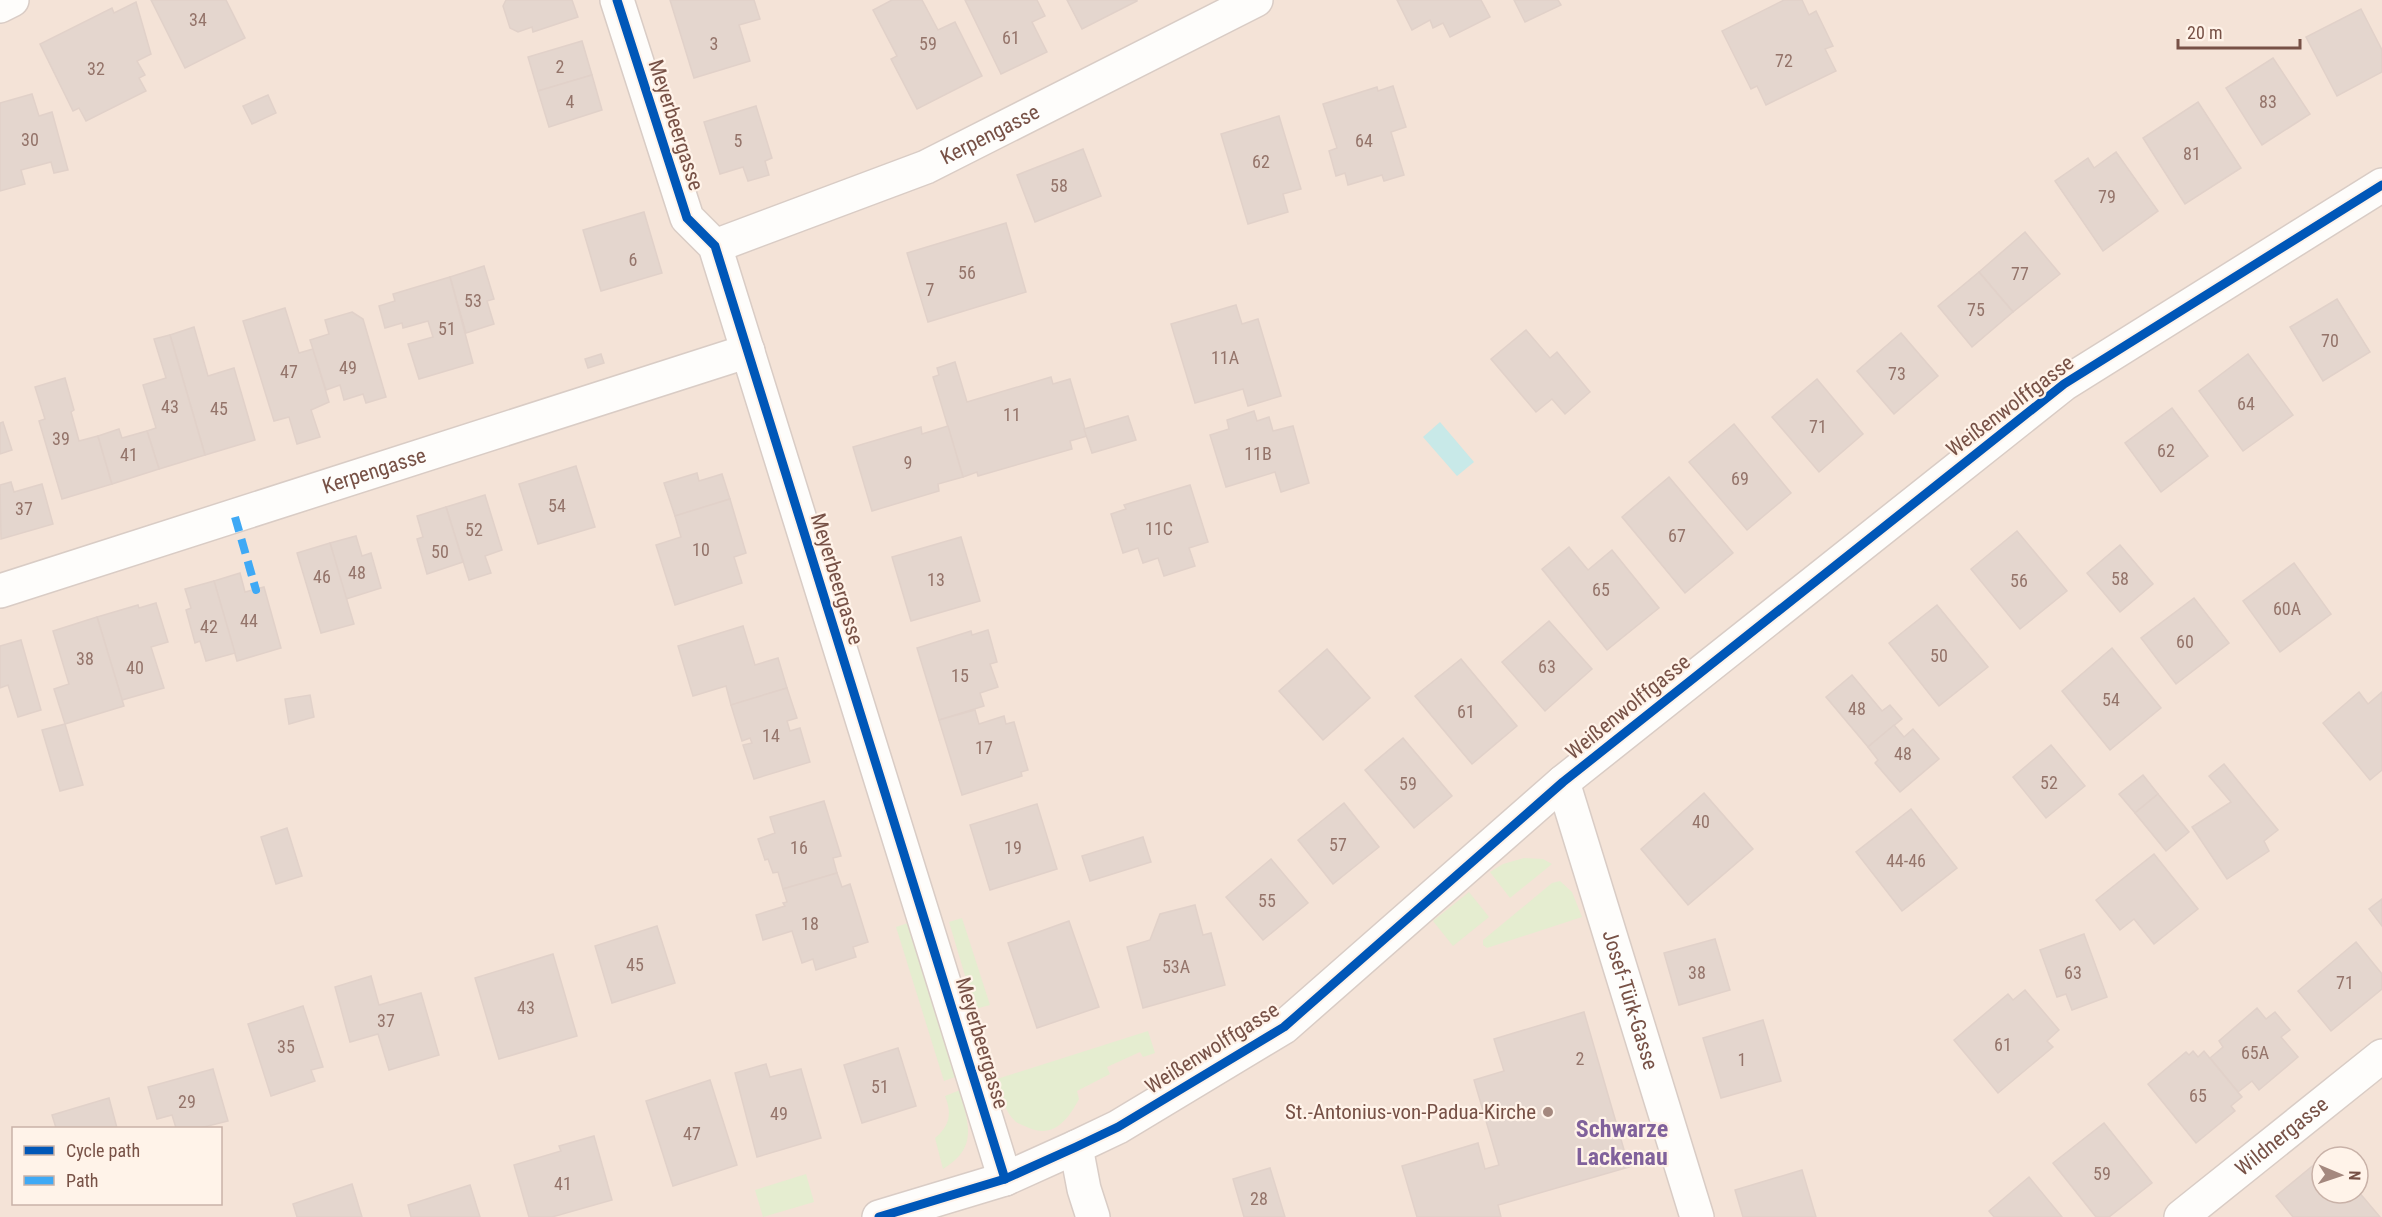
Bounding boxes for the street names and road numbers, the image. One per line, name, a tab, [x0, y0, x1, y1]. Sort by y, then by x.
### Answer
street label: Meyerbeergasse	[644, 57, 708, 194]
street label: Kerpengasse	[937, 100, 1043, 170]
street label: Weißenwolffgasse	[1942, 350, 2078, 462]
street label: Kerpengasse	[319, 443, 429, 499]
street label: Meyerbeergasse	[806, 510, 868, 648]
street label: Weißenwolffgasse	[1561, 650, 1695, 764]
street label: Josef-Türk-Gasse	[1597, 927, 1663, 1073]
street label: Meyerbeergasse	[951, 974, 1013, 1112]
street label: Weißenwolffgasse	[1141, 997, 1283, 1099]
street label: Wildnergasse	[2231, 1092, 2333, 1181]

